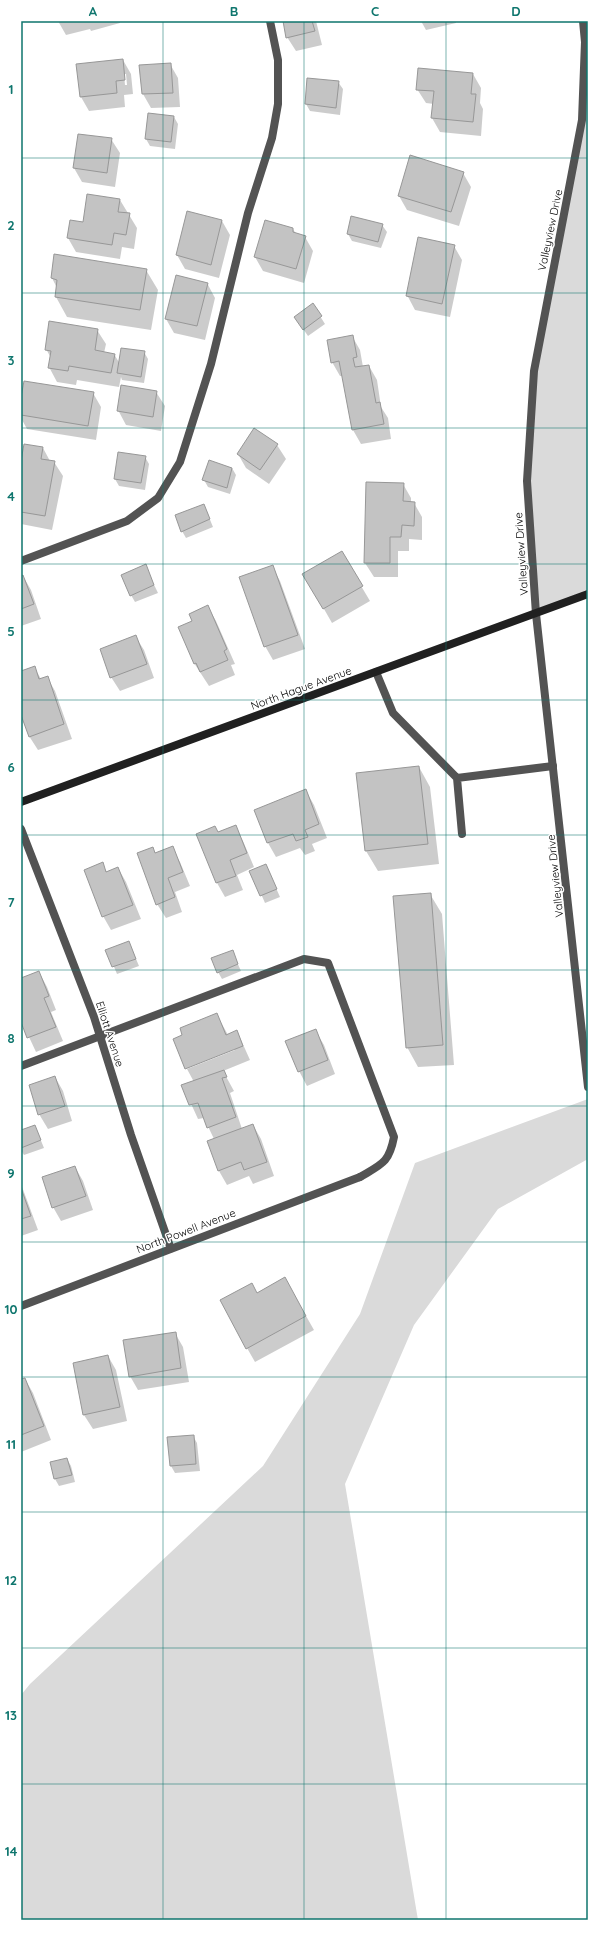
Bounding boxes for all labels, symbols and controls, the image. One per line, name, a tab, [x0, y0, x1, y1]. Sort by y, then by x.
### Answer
text: A	[89, 3, 98, 19]
text: B	[230, 3, 238, 19]
text: C	[371, 3, 379, 19]
text: D	[511, 3, 521, 19]
text: 1	[8, 81, 14, 97]
street label: Valleyview Drive	[534, 188, 566, 272]
text: 2	[7, 217, 15, 233]
text: 3	[8, 352, 15, 368]
text: 4	[7, 488, 15, 504]
street label: Valleyview Drive	[511, 512, 531, 596]
text: 5	[7, 623, 15, 639]
street label: North Hague Avenue	[249, 663, 353, 713]
text: 6	[7, 759, 15, 775]
street label: Valleyview Drive	[544, 834, 566, 918]
text: 7	[7, 894, 15, 910]
street label: Elliott Avenue	[93, 999, 127, 1069]
text: 8	[7, 1030, 15, 1046]
text: 9	[7, 1165, 15, 1181]
street label: North Powell Avenue	[134, 1206, 238, 1256]
text: 10	[4, 1301, 18, 1317]
text: 11	[6, 1436, 16, 1452]
text: 12	[5, 1572, 17, 1588]
text: 13	[5, 1707, 17, 1723]
text: 14	[5, 1843, 18, 1859]

